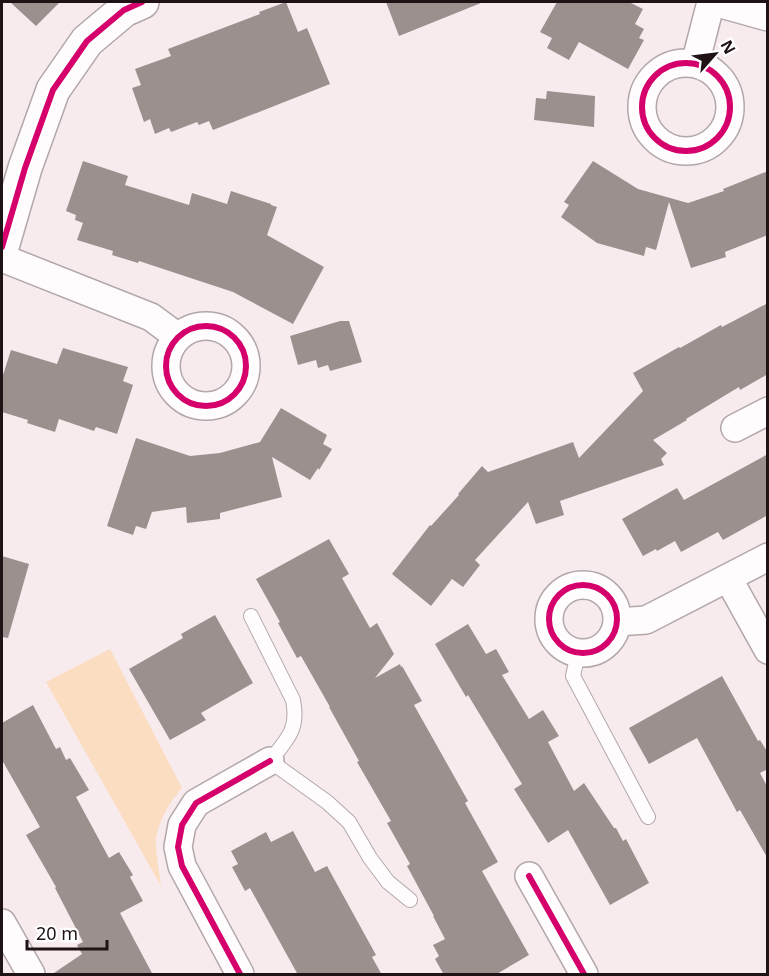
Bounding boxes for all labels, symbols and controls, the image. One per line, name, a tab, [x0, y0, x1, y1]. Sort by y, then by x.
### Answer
north arrow	[685, 24, 745, 84]
text: N	[715, 36, 741, 58]
scale bar	[27, 913, 106, 951]
text: 20 m	[36, 921, 78, 945]

